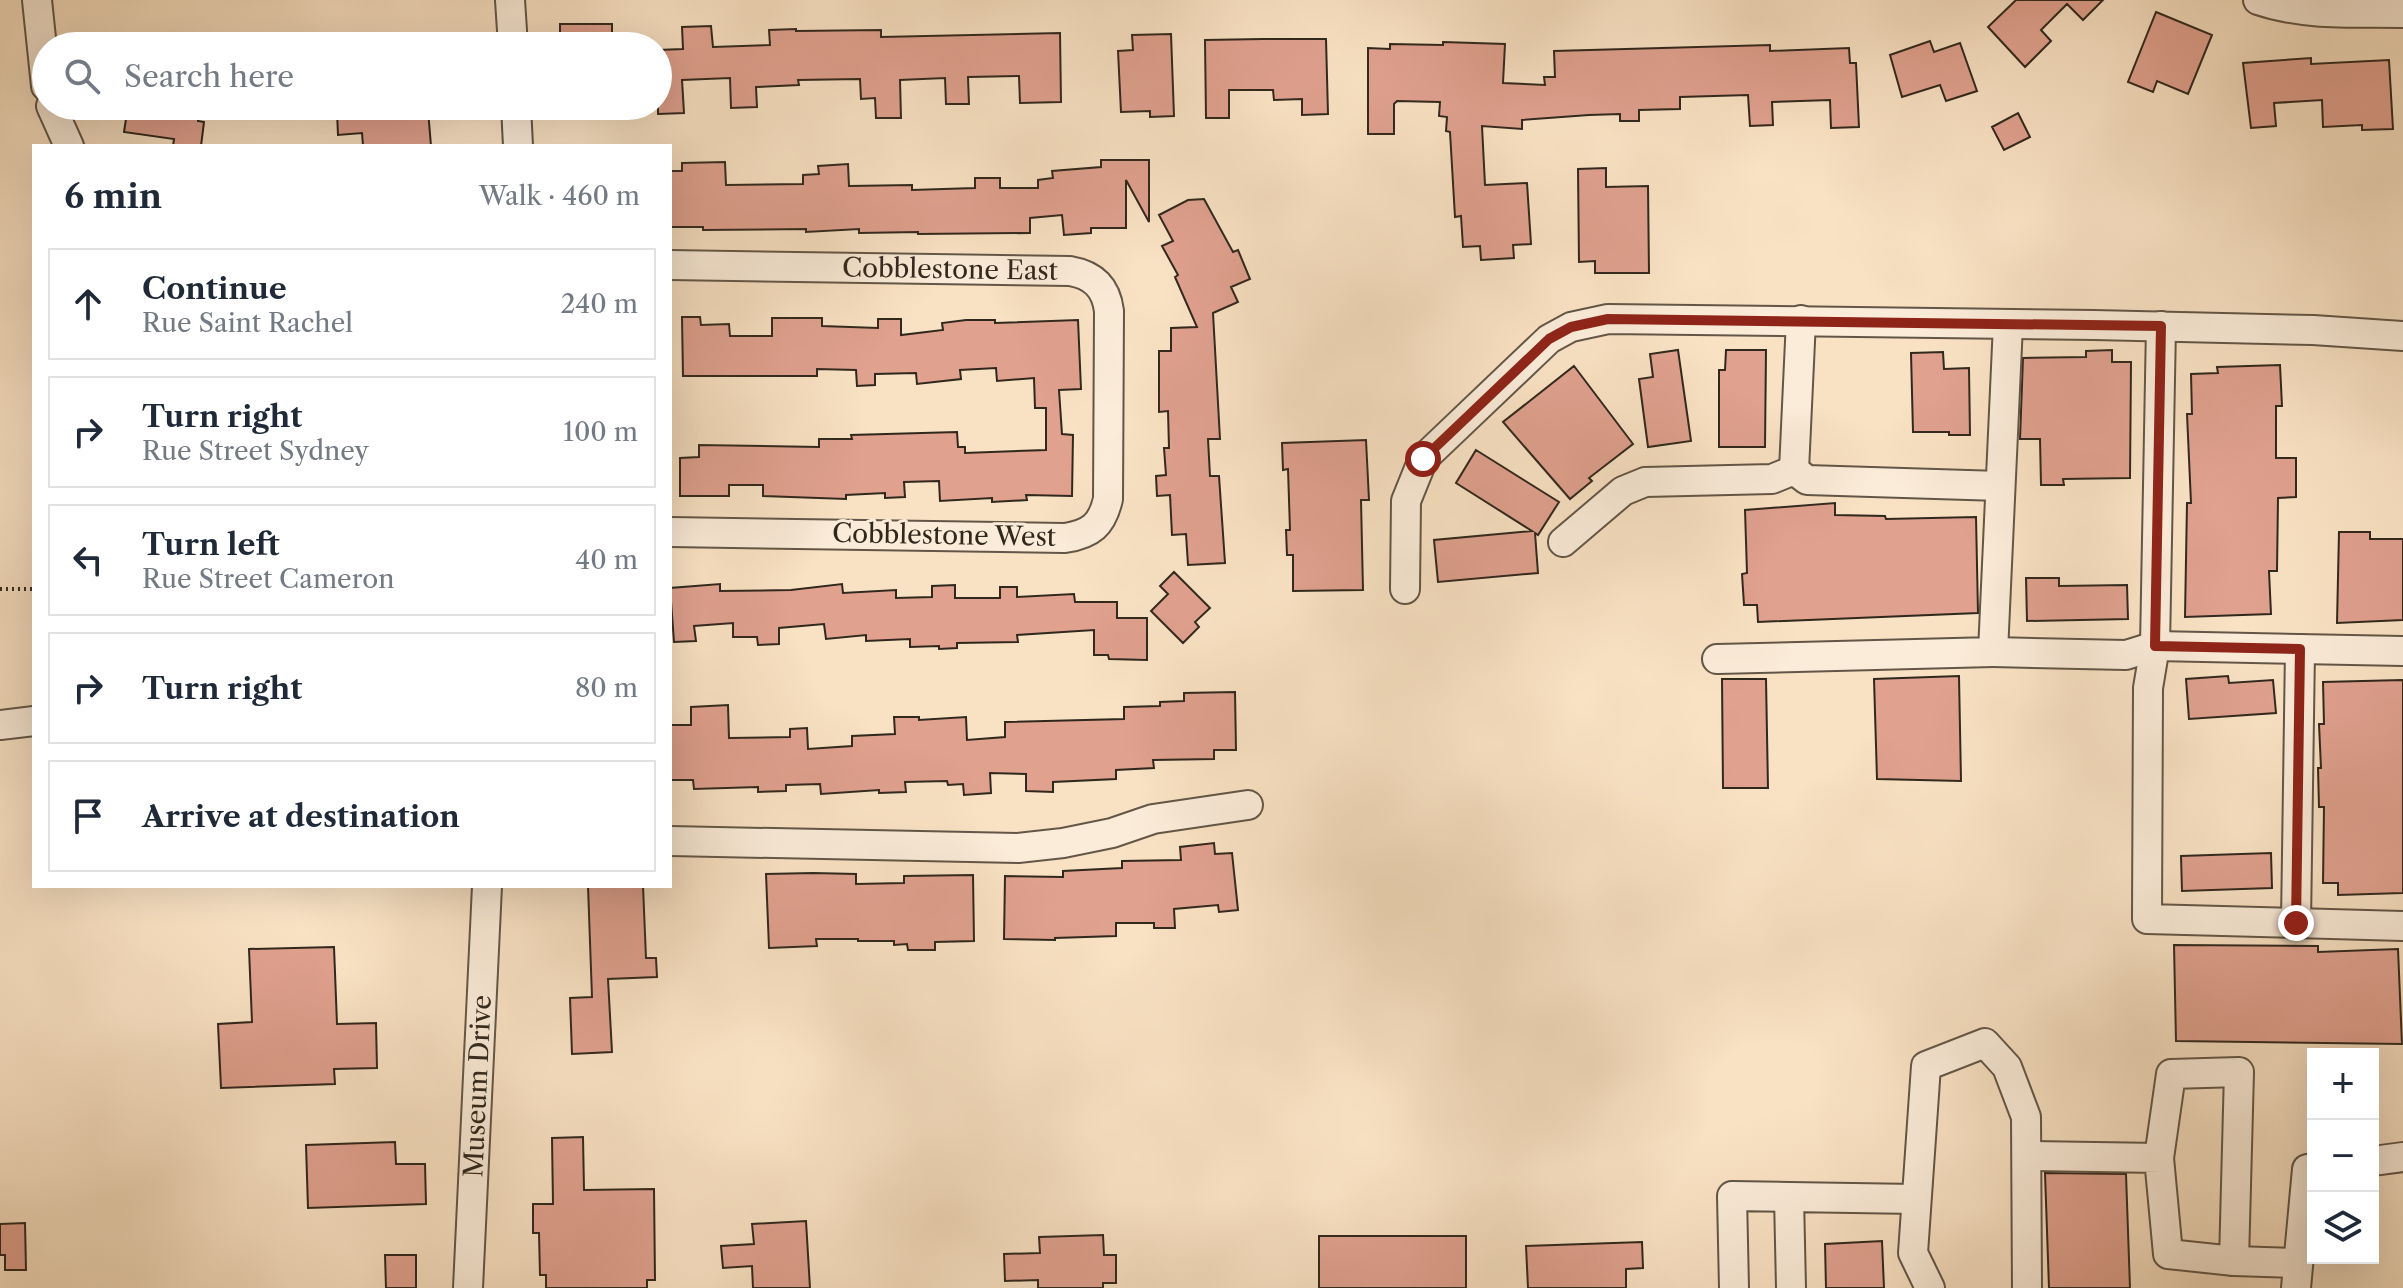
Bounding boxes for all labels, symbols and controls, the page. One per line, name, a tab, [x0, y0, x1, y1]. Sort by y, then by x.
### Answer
search box	[32, 32, 672, 120]
icon: search	[60, 54, 104, 98]
text: Search here	[124, 58, 294, 95]
text: 6 min	[64, 175, 162, 217]
text: Walk · 460 m	[479, 180, 640, 212]
street label: Cobblestone East	[842, 252, 1059, 287]
text: Continue	[142, 270, 287, 307]
icon: ahead	[66, 282, 110, 326]
text: 240 m	[560, 288, 638, 320]
text: Rue Saint Rachel	[142, 307, 353, 339]
text: Turn right	[142, 398, 302, 435]
icon: right	[66, 410, 110, 454]
text: 100 m	[563, 416, 638, 448]
text: Rue Street Sydney	[142, 435, 369, 467]
route start	[1405, 441, 1441, 477]
street label: Cobblestone West	[832, 517, 1057, 553]
text: Turn left	[142, 526, 279, 563]
icon: left	[66, 538, 110, 582]
text: 40 m	[575, 544, 638, 576]
text: Rue Street Cameron	[142, 563, 395, 595]
icon: right	[66, 666, 110, 710]
text: Turn right	[142, 670, 302, 707]
text: 80 m	[575, 672, 638, 704]
icon: arrive	[66, 794, 110, 838]
text: Arrive at destination	[142, 798, 460, 835]
route end	[2278, 905, 2314, 941]
street label: Museum Drive	[457, 994, 498, 1178]
map controls	[2307, 1048, 2379, 1264]
button: +	[2307, 1048, 2379, 1120]
button: −	[2307, 1120, 2379, 1192]
button: layers	[2307, 1192, 2379, 1264]

